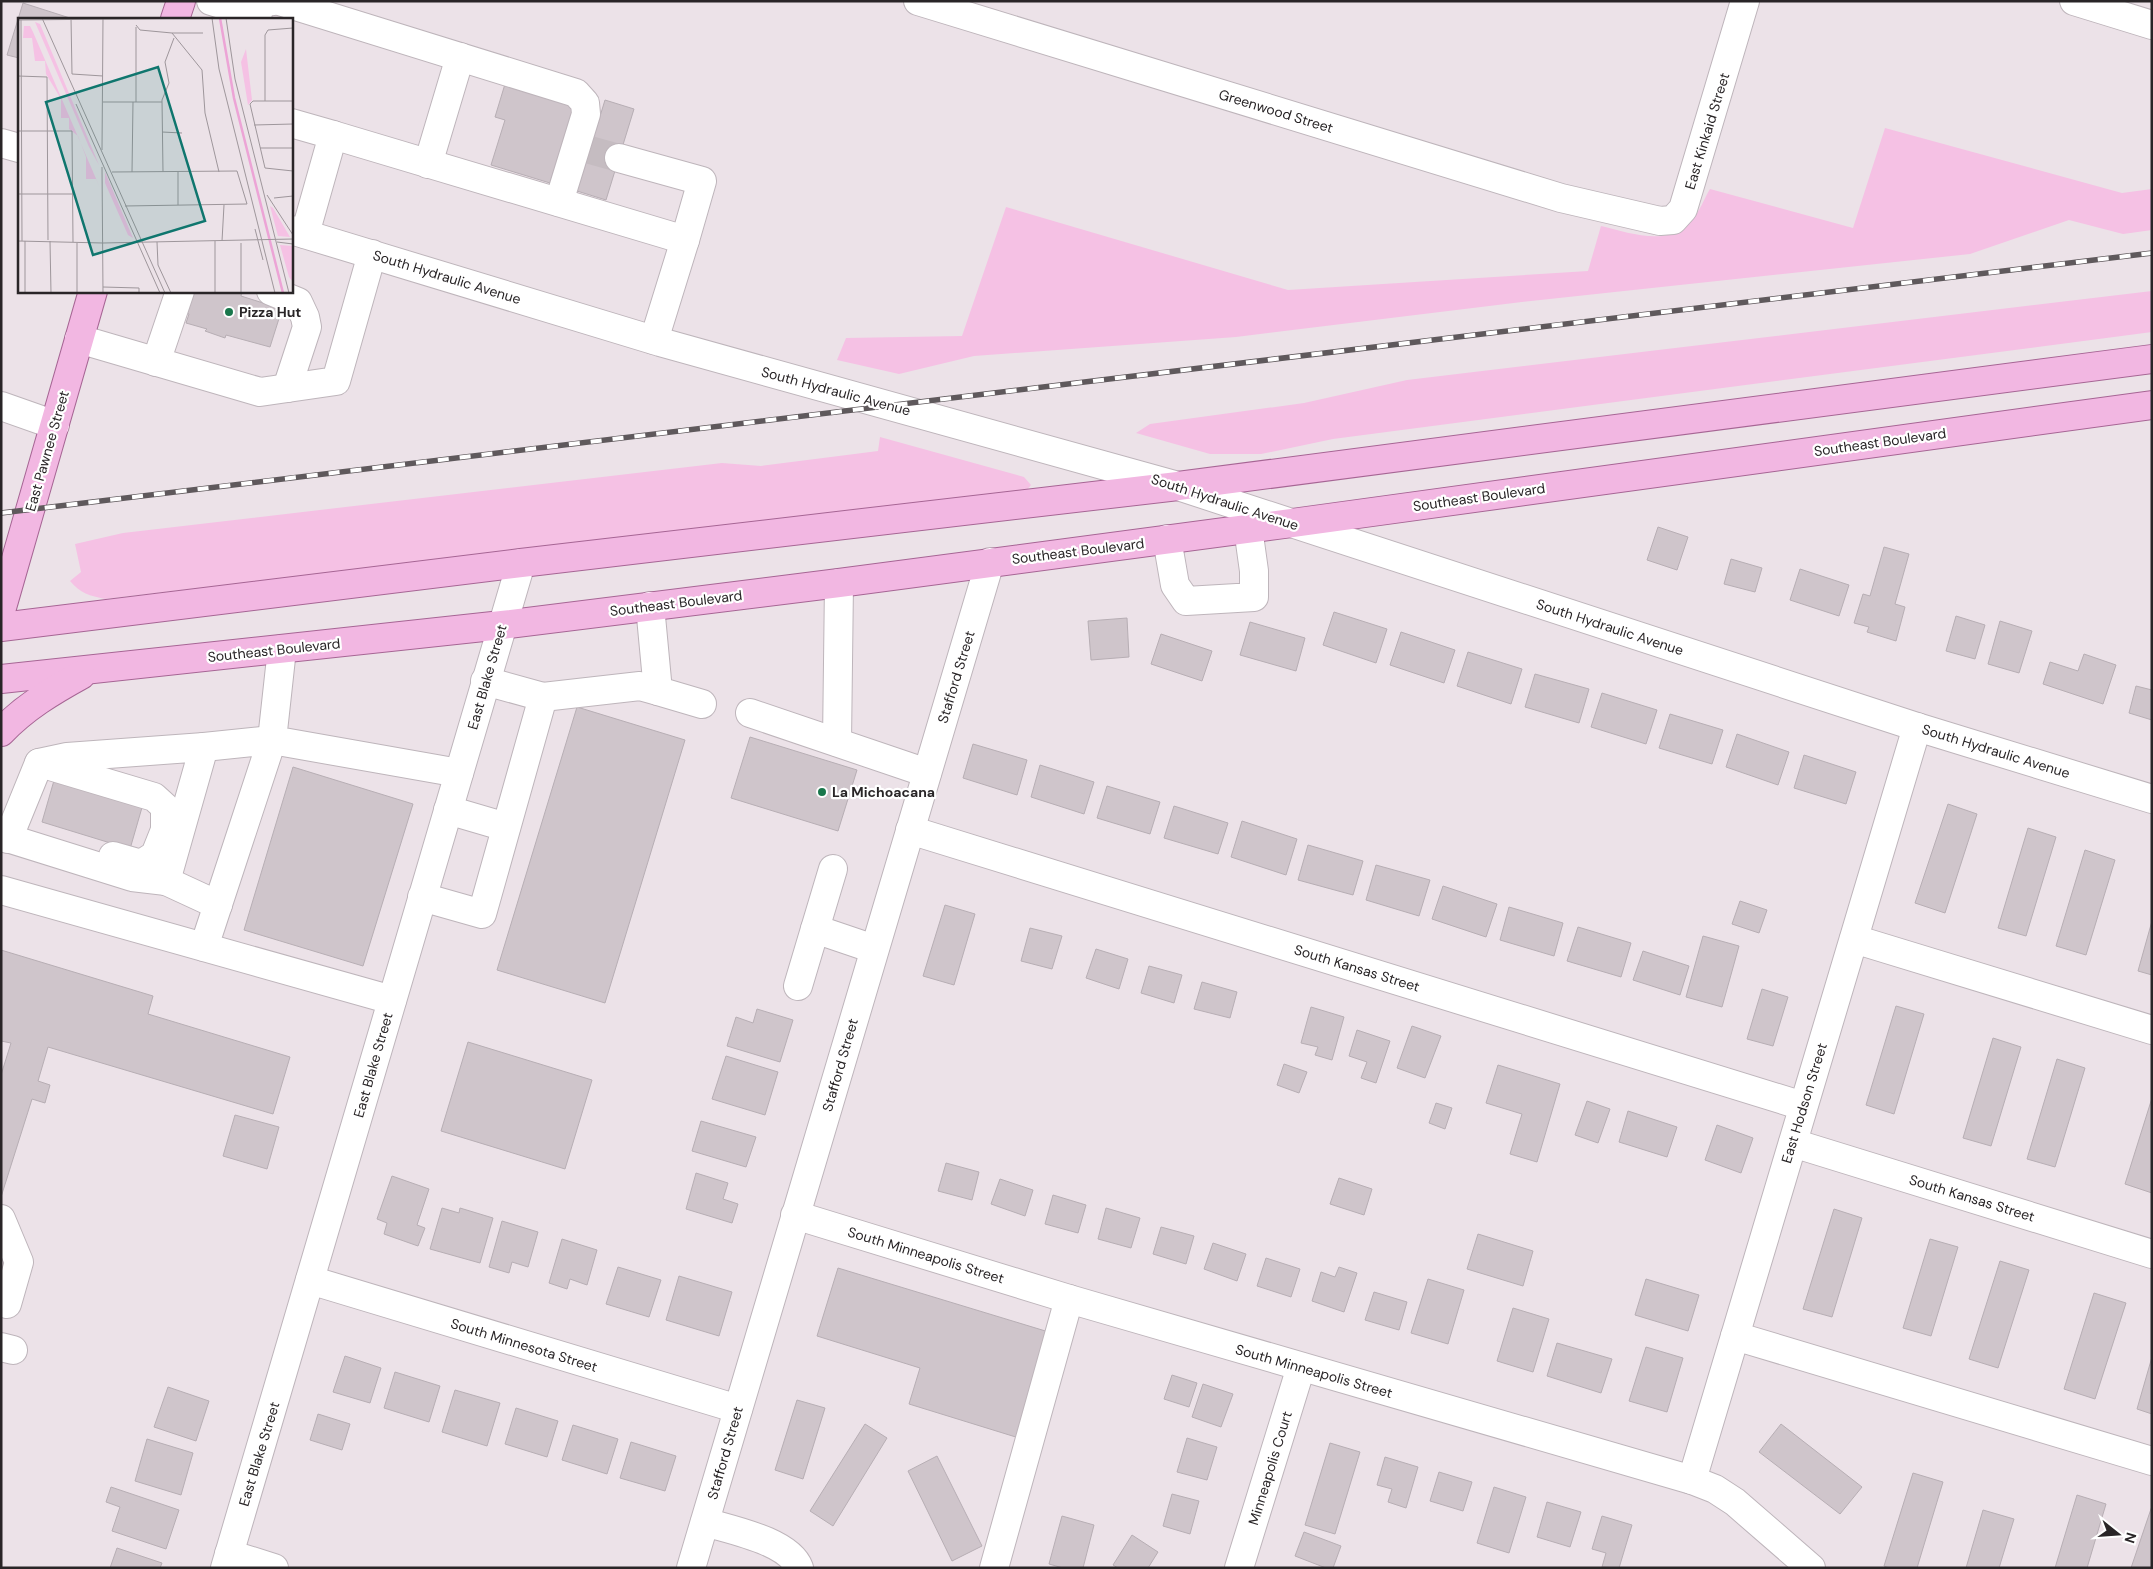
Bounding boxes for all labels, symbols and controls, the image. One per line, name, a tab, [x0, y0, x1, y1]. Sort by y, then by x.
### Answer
inset map	[18, 18, 292, 292]
street label: East Kinkaid Street	[1681, 70, 1733, 192]
street label: Greenwood Street	[1217, 85, 1335, 137]
street label: South Hydraulic Avenue	[371, 246, 523, 308]
place label: Pizza Hut	[239, 303, 301, 321]
marker: Pizza Hut	[223, 306, 235, 318]
street label: South Hydraulic Avenue	[759, 362, 913, 420]
street label: East Pawnee Street	[21, 389, 73, 513]
street label: Southeast Boulevard	[1813, 424, 1947, 460]
street label: South Hydraulic Avenue	[1149, 470, 1301, 534]
street label: Southeast Boulevard	[1412, 479, 1546, 515]
street label: Southeast Boulevard	[1011, 534, 1145, 568]
street label: Southeast Boulevard	[609, 586, 743, 620]
street label: South Hydraulic Avenue	[1534, 595, 1686, 659]
street label: East Blake Street	[463, 622, 511, 732]
street label: Stafford Street	[933, 629, 979, 725]
street label: Southeast Boulevard	[207, 634, 341, 666]
street label: South Hydraulic Avenue	[1920, 720, 2072, 782]
place label: La Michoacana	[832, 783, 935, 801]
marker: La Michoacana	[816, 786, 828, 798]
street label: South Kansas Street	[1292, 940, 1422, 996]
street label: East Blake Street	[349, 1010, 397, 1120]
street label: Stafford Street	[818, 1016, 862, 1114]
street label: East Hodson Street	[1777, 1041, 1831, 1165]
street label: South Kansas Street	[1907, 1170, 2037, 1226]
street label: South Minneapolis Street	[846, 1223, 1006, 1287]
street label: South Minnesota Street	[448, 1314, 600, 1376]
street label: South Minneapolis Street	[1233, 1340, 1395, 1402]
street label: East Blake Street	[235, 1399, 283, 1509]
street label: Stafford Street	[703, 1404, 747, 1502]
street label: Minneapolis Court	[1244, 1409, 1296, 1527]
north arrow	[2093, 1509, 2143, 1559]
text: N	[2120, 1530, 2141, 1545]

